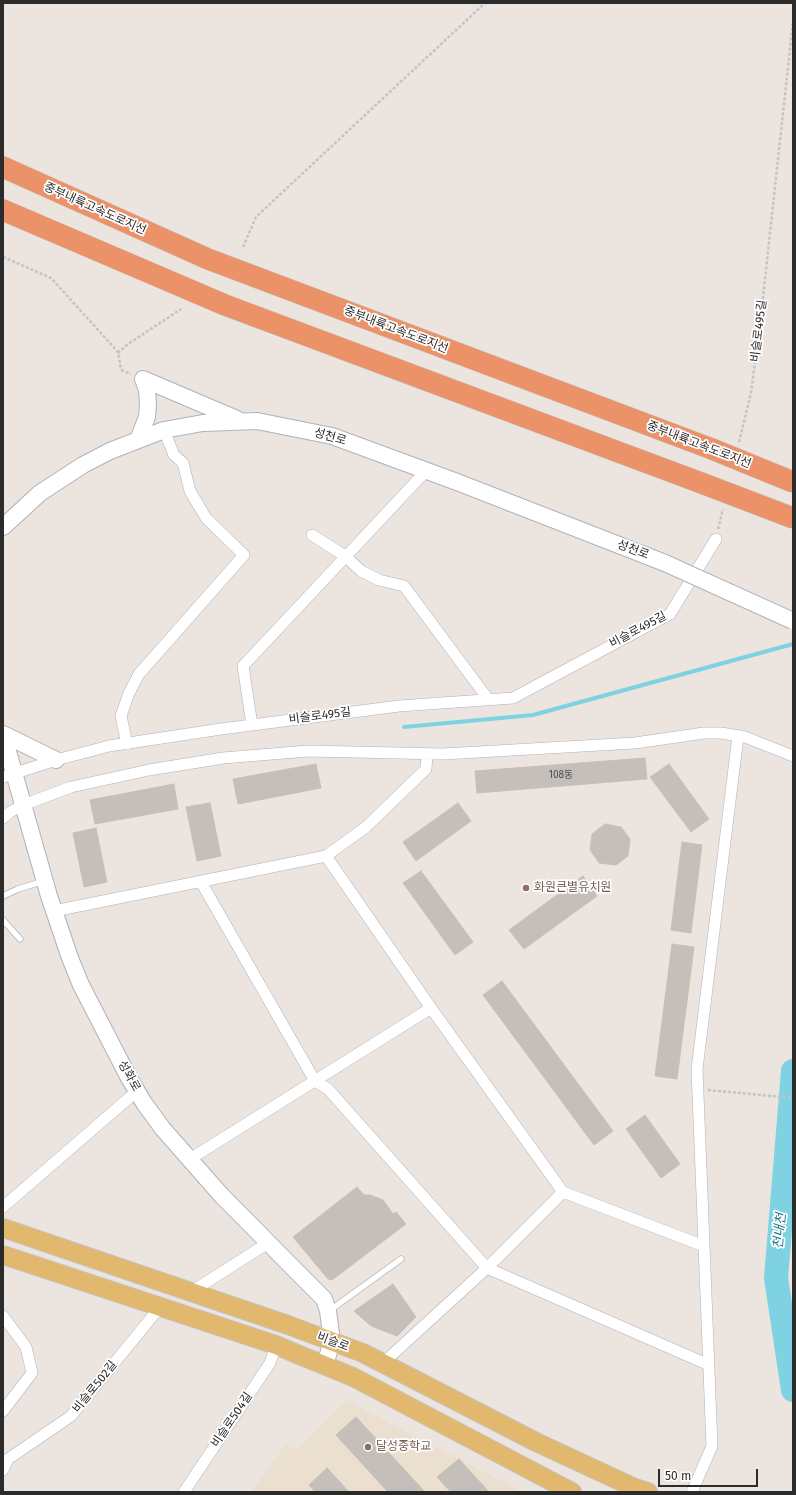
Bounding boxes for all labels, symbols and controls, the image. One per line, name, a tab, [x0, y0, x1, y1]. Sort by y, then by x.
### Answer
street label: 중부내륙고속도로지선	[42, 180, 148, 238]
street label: 비슬로495길	[748, 299, 770, 363]
street label: 중부내륙고속도로지선	[342, 303, 450, 357]
street label: 중부내륙고속도로지선	[645, 418, 753, 472]
street label: 성천로	[312, 426, 348, 448]
street label: 성천로	[615, 537, 651, 563]
street label: 비슬로495길	[607, 609, 669, 651]
street label: 비슬로495길	[288, 705, 352, 727]
house number: 108동	[549, 769, 573, 781]
place label: 화원큰별유치원	[534, 881, 611, 895]
marker: 화원큰별유치원	[521, 883, 531, 893]
street label: 성화로	[115, 1058, 143, 1094]
water label: 천내천	[771, 1212, 789, 1250]
street label: 비슬로	[315, 1329, 351, 1355]
street label: 비슬로502길	[70, 1358, 120, 1416]
street label: 비슬로504길	[208, 1390, 256, 1450]
place label: 달성중학교	[376, 1440, 431, 1454]
marker: 달성중학교	[363, 1442, 373, 1452]
scale bar	[660, 1461, 760, 1487]
text: 50 m	[665, 1469, 691, 1483]

